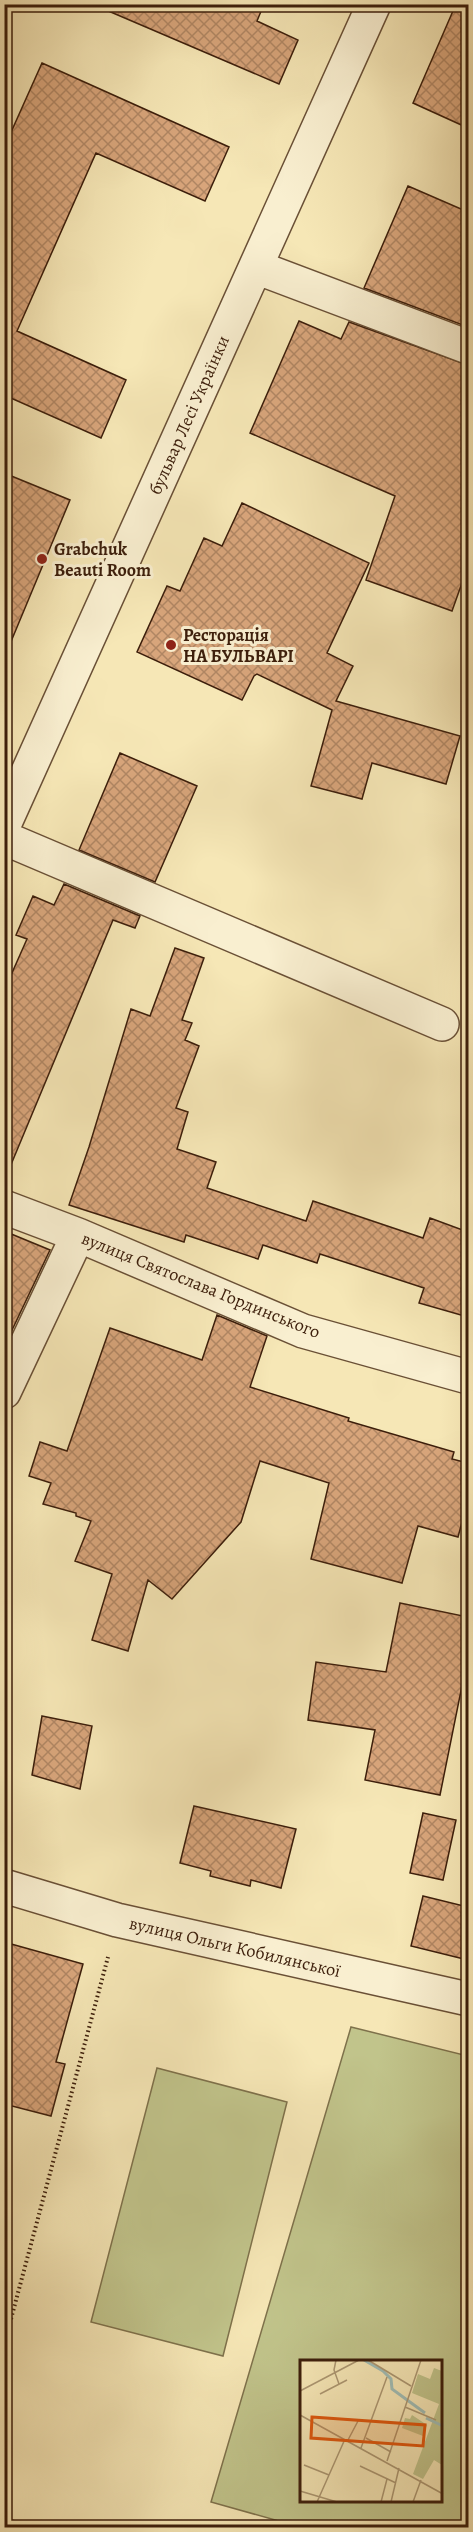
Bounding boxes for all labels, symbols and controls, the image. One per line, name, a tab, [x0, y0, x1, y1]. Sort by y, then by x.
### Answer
street label: бульвар Лесі Українки	[143, 331, 235, 499]
place label: Grabchuk Beauti Room	[54, 537, 151, 582]
marker: Grabchuk Beauti Room	[35, 552, 49, 566]
place label: Ресторація НА БУЛЬВАРІ	[183, 623, 294, 668]
marker: Ресторація НА БУЛЬВАРІ	[164, 638, 178, 652]
street label: вулиця Святослава Гординського	[78, 1226, 324, 1344]
street label: вулиця Ольги Кобилянської	[127, 1911, 343, 1983]
inset map	[300, 2360, 443, 2502]

